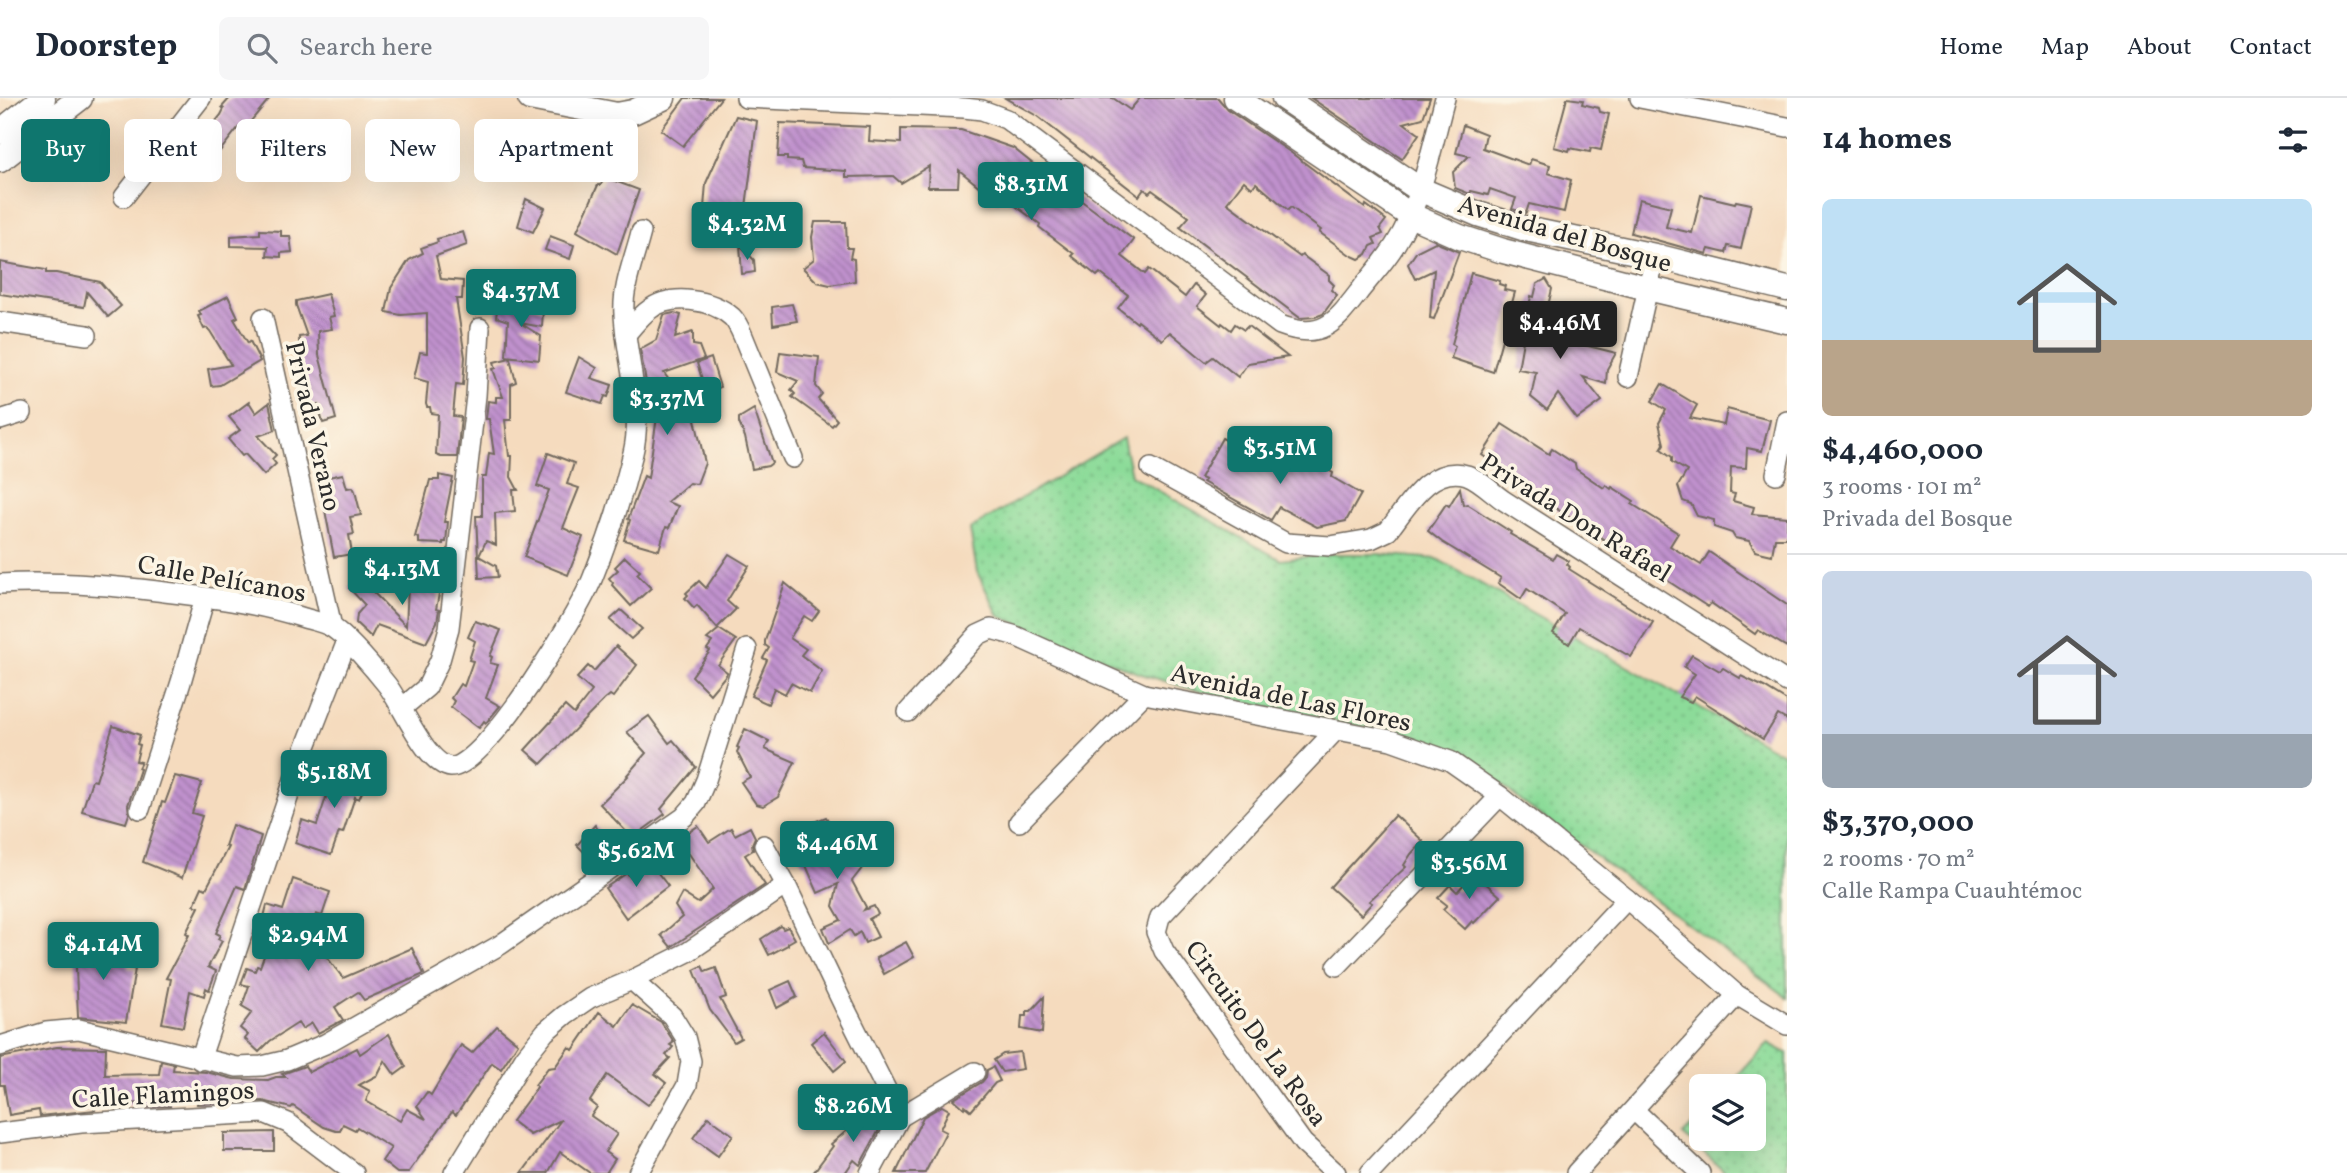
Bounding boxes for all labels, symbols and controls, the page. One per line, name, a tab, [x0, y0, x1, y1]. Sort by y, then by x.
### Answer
search box	[219, 17, 709, 80]
text: Doorstep	[35, 25, 177, 71]
icon: search	[243, 29, 281, 67]
text: Search here	[299, 30, 433, 66]
text: Home	[1939, 31, 2003, 65]
text: Map	[2041, 31, 2089, 65]
text: About	[2127, 31, 2192, 65]
text: Contact	[2230, 31, 2312, 65]
chip: Buy	[21, 119, 110, 182]
chip: Rent	[124, 119, 222, 182]
chip: Filters	[236, 119, 351, 182]
chip: New	[365, 119, 460, 182]
chip: Apartment	[474, 119, 638, 182]
text: 14 homes	[1822, 119, 1952, 161]
icon: filters	[2274, 121, 2312, 159]
pin: $8.31M	[974, 162, 1088, 222]
text: $8.31M	[994, 169, 1068, 201]
street label: Avenida del Bosque	[1453, 187, 1676, 283]
pin: $4.32M	[690, 202, 804, 262]
text: $4.32M	[708, 209, 786, 241]
icon: home	[2004, 245, 2130, 371]
pin: $4.37M	[464, 270, 578, 329]
text: $4.37M	[482, 276, 560, 308]
pin: $4.46M	[1503, 302, 1617, 361]
text: $4.46M	[1519, 308, 1601, 340]
street label: Privada Verano	[275, 338, 349, 515]
pin: $3.37M	[610, 378, 724, 437]
text: $3.37M	[629, 384, 705, 416]
pin: $3.51M	[1223, 426, 1337, 486]
text: $4,460,000	[1822, 430, 1983, 472]
text: $3.51M	[1243, 433, 1317, 465]
street label: Privada Don Rafael	[1472, 445, 1678, 592]
text: 3 rooms · 101 m²	[1822, 472, 1982, 504]
text: Privada del Bosque	[1822, 504, 2013, 536]
street label: Calle Pelícanos	[135, 547, 309, 613]
pin: $4.13M	[345, 547, 459, 607]
text: $4.13M	[364, 554, 440, 586]
icon: home	[2004, 617, 2130, 743]
street label: Avenida de Las Flores	[1167, 656, 1414, 742]
pin: $5.18M	[277, 750, 391, 810]
text: $5.18M	[297, 757, 371, 789]
text: $3,370,000	[1822, 802, 1974, 844]
pin: $4.46M	[780, 822, 894, 881]
text: $4.46M	[796, 828, 878, 860]
pin: $5.62M	[579, 830, 693, 889]
text: $5.62M	[597, 836, 675, 868]
pin: $3.56M	[1412, 842, 1526, 901]
text: 2 rooms · 70 m²	[1822, 844, 1975, 876]
text: $3.56M	[1431, 848, 1507, 880]
text: Calle Rampa Cuauhtémoc	[1822, 876, 2082, 908]
pin: $2.94M	[251, 914, 365, 973]
text: $2.94M	[268, 920, 348, 952]
pin: $4.14M	[46, 922, 160, 982]
text: $4.14M	[64, 929, 142, 961]
street label: Circuito De La Rosa	[1176, 934, 1335, 1135]
street label: Calle Flamingos	[71, 1073, 255, 1119]
map controls	[1689, 1074, 1766, 1151]
button: layers	[1689, 1074, 1766, 1151]
pin: $8.26M	[796, 1084, 910, 1144]
text: $8.26M	[814, 1091, 892, 1123]

